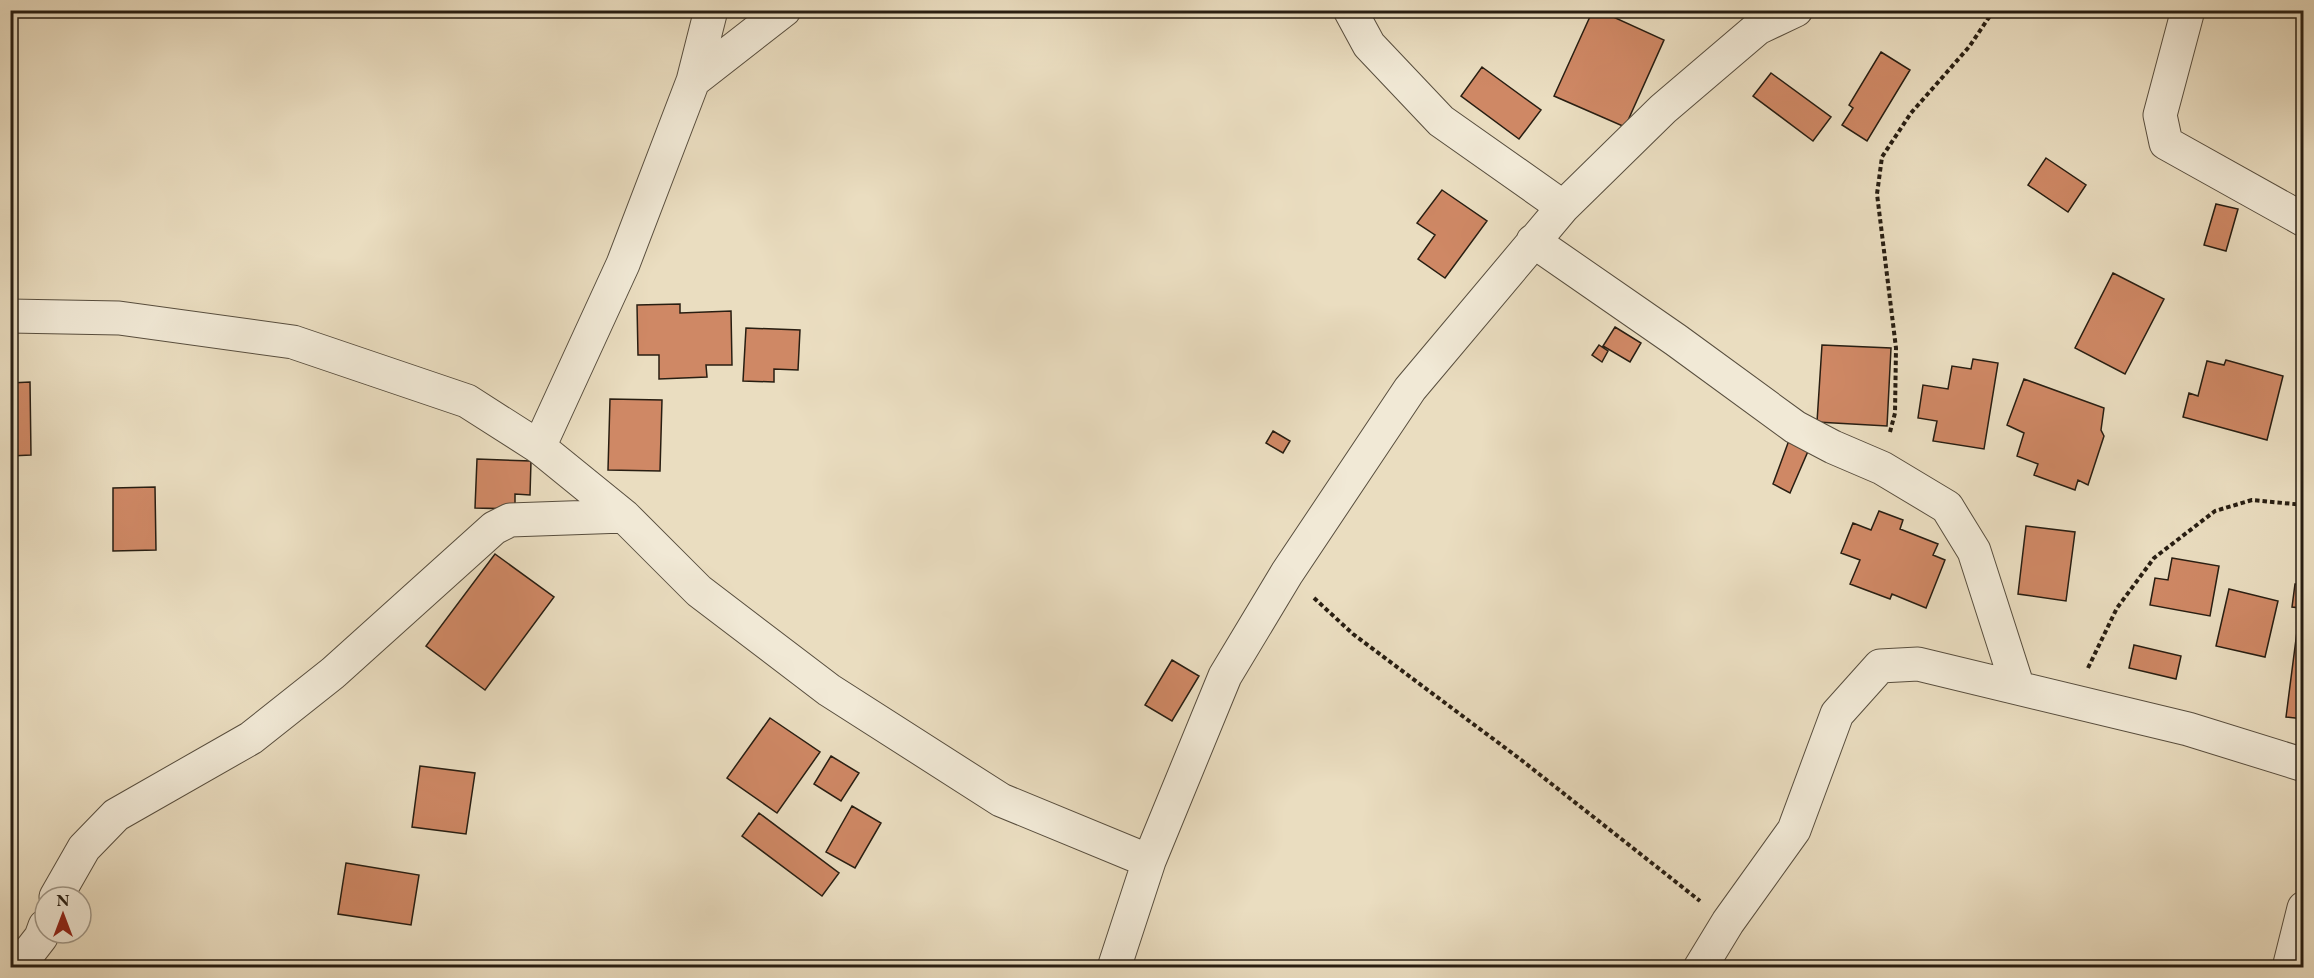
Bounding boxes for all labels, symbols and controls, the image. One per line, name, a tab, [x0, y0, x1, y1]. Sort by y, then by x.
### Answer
north arrow	[33, 885, 93, 945]
text: N	[57, 890, 70, 911]

